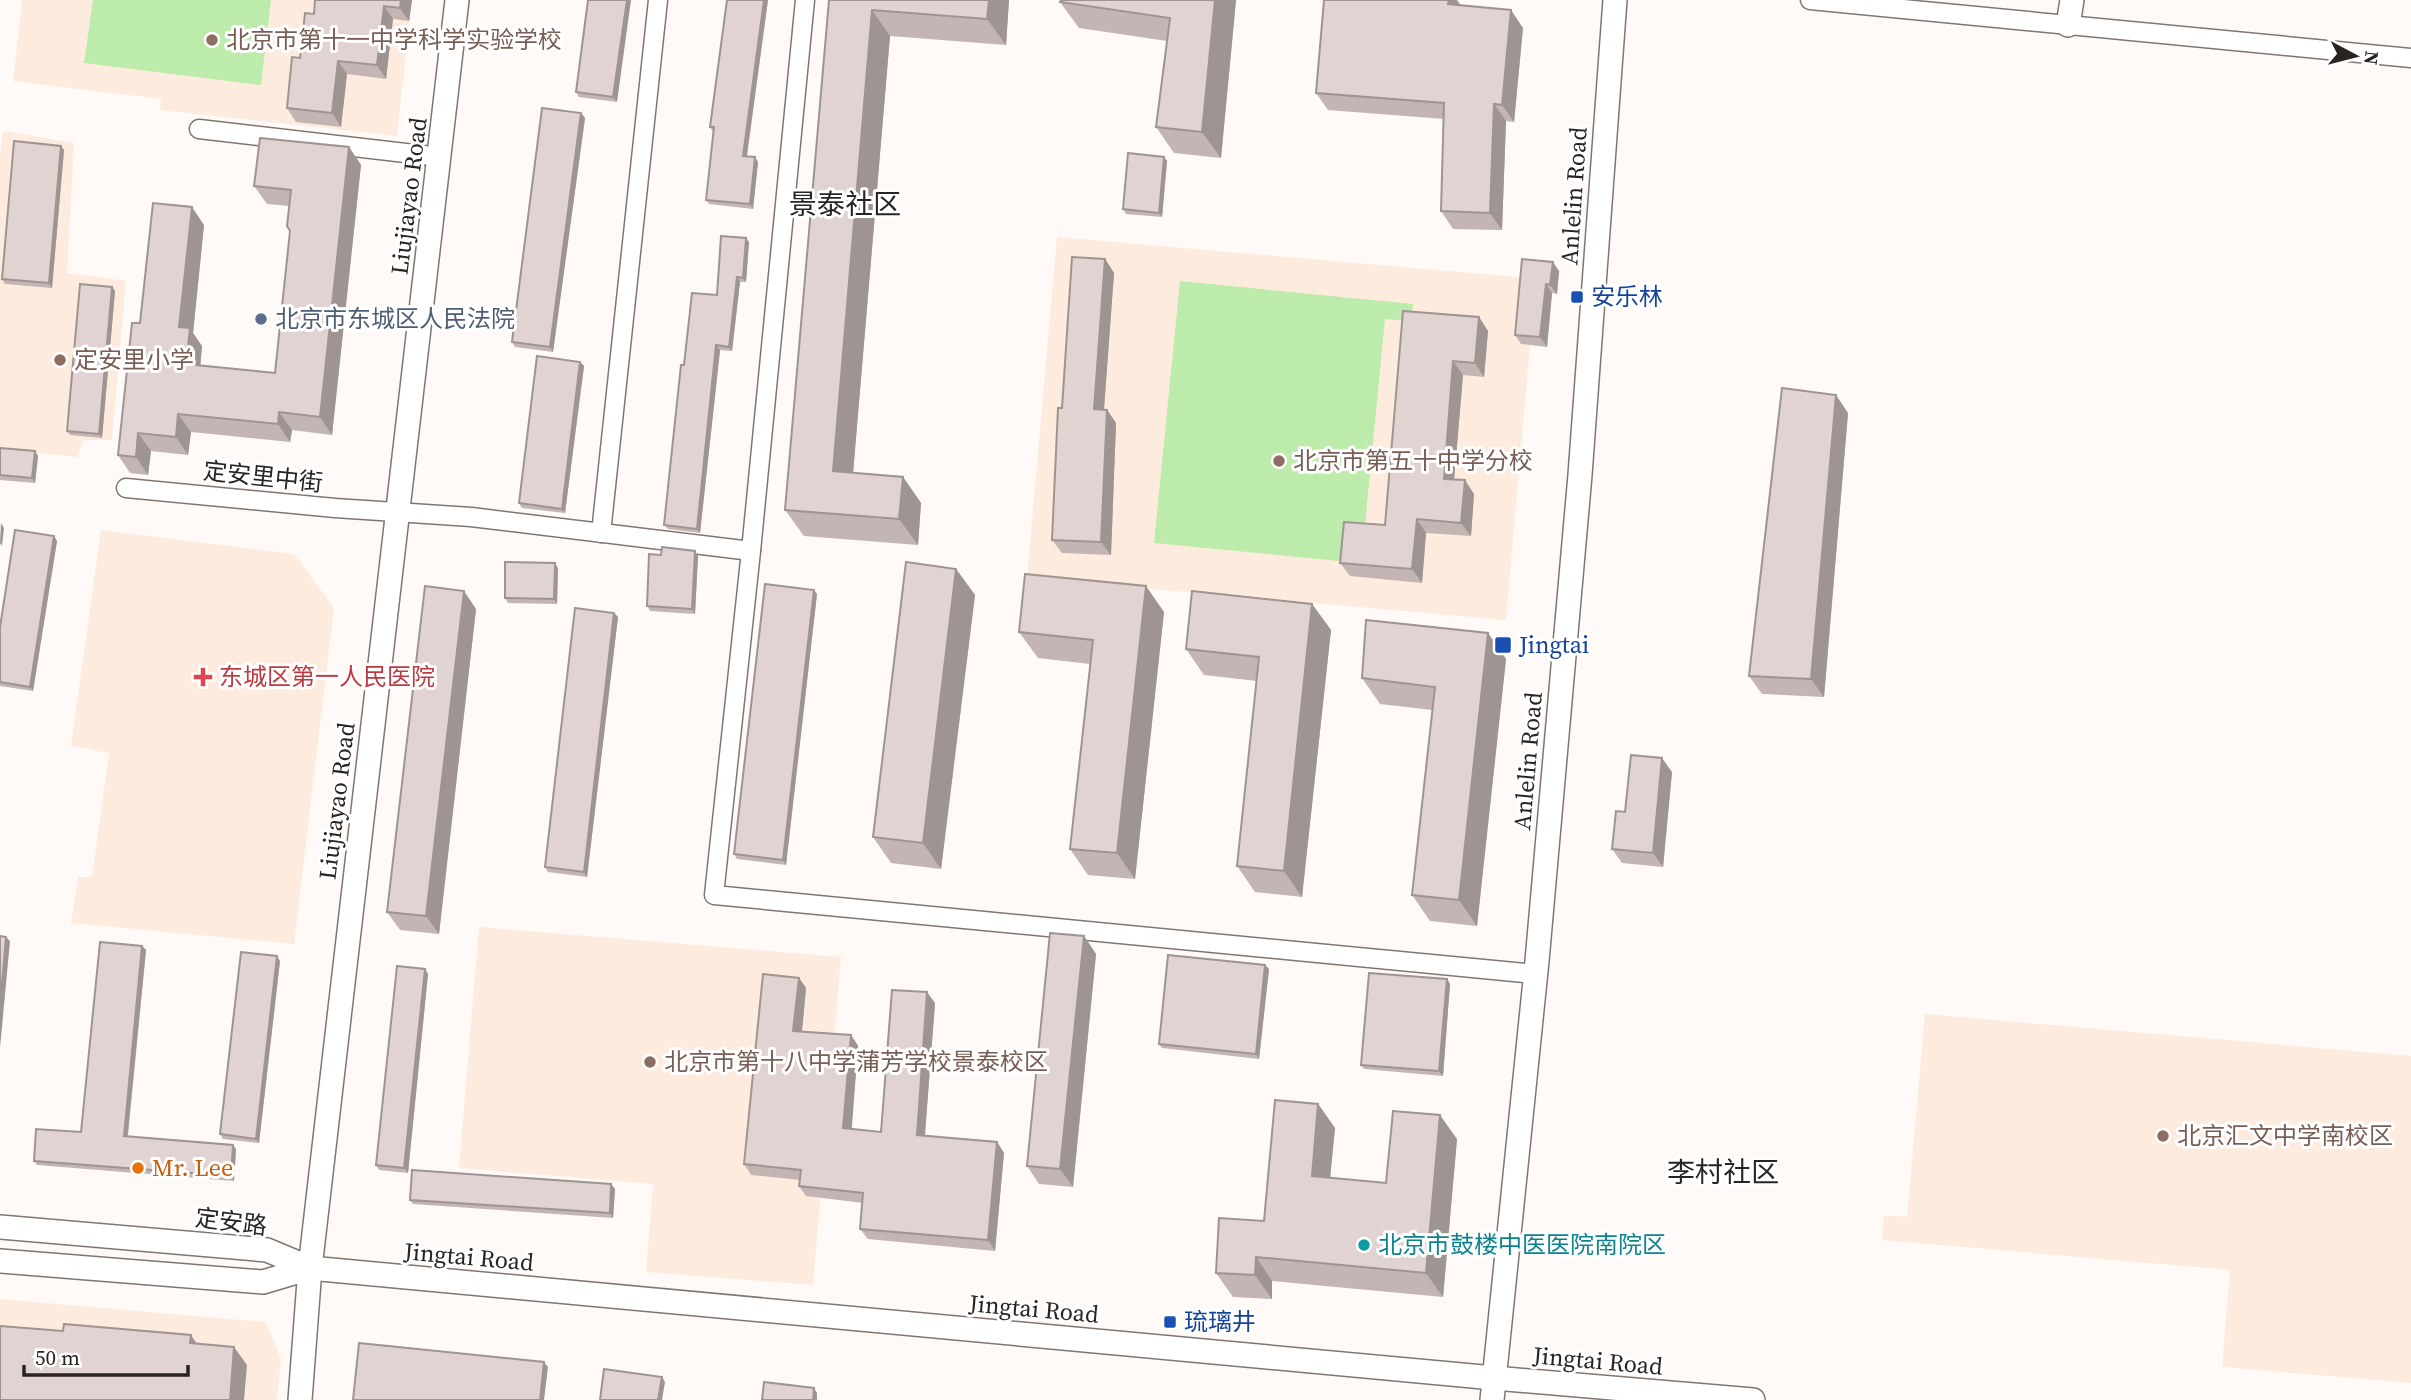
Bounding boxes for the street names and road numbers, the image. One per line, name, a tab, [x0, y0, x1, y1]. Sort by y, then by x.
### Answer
street label: Liujiayao Road	[382, 115, 435, 277]
street label: Anlelin Road	[1552, 125, 1595, 266]
street label: 定安里中街	[202, 454, 324, 499]
street label: Anlelin Road	[1505, 690, 1550, 831]
street label: Liujiayao Road	[310, 720, 363, 882]
street label: 定安路	[193, 1201, 269, 1242]
street label: Jingtai Road	[402, 1234, 536, 1279]
street label: Jingtai Road	[967, 1286, 1101, 1331]
street label: Jingtai Road	[1531, 1338, 1665, 1383]

